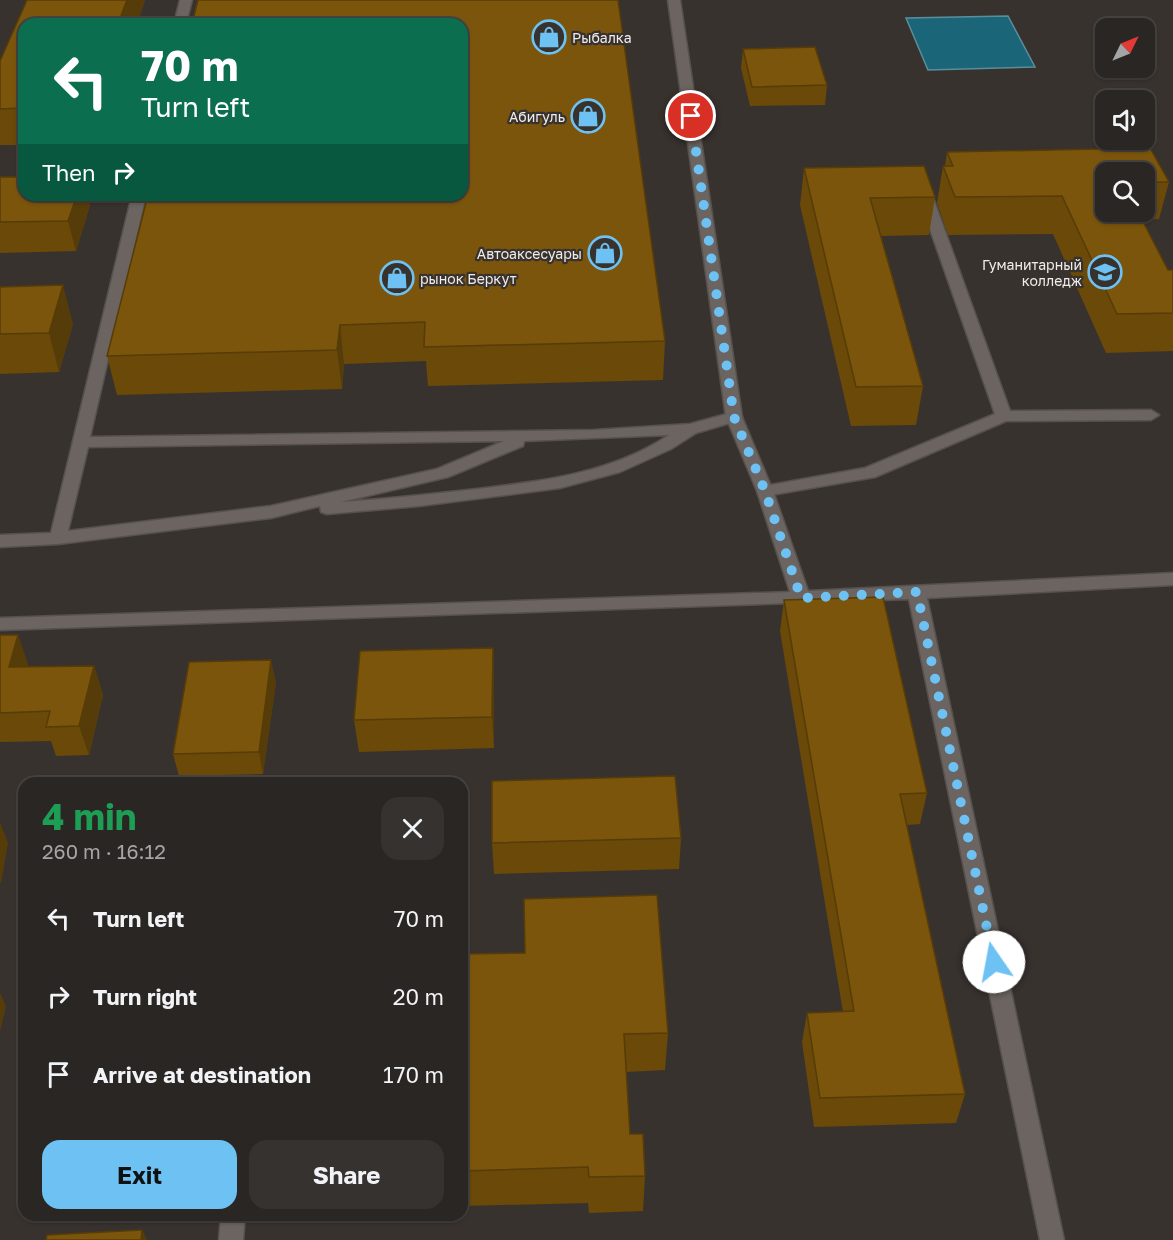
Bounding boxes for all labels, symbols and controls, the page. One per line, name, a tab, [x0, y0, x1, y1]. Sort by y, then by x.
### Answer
north arrow	[1095, 18, 1155, 78]
map controls	[1095, 18, 1155, 222]
shop icon: Рыбалка	[531, 19, 567, 55]
place label: Рыбалка	[572, 29, 632, 46]
text: 70 m	[141, 40, 238, 90]
icon: left	[42, 42, 120, 120]
pin	[665, 90, 716, 141]
button: sound	[1095, 90, 1155, 150]
text: Turn left	[141, 91, 250, 123]
shop icon: Абигуль	[570, 98, 606, 134]
icon: arrive	[674, 99, 707, 132]
place label: Абигуль	[509, 108, 565, 125]
icon: right	[107, 156, 140, 189]
text: Then	[42, 159, 95, 186]
button: search	[1095, 162, 1155, 222]
shop icon: Автоаксесуары	[587, 235, 623, 271]
place label: Автоаксесуары	[477, 245, 582, 262]
school or university icon: Гуманитарный колледж	[1087, 254, 1123, 290]
place label: Гуманитарный колледж	[982, 256, 1082, 289]
shop icon: рынок Беркут	[379, 260, 415, 296]
place label: рынок Беркут	[420, 270, 517, 287]
text: 4 min	[42, 795, 137, 838]
button: close	[381, 797, 444, 860]
text: 260 m · 16:12	[42, 839, 166, 863]
icon: left	[42, 902, 75, 935]
text: Turn left	[93, 905, 184, 932]
text: 70 m	[394, 905, 444, 932]
position arrow	[962, 930, 1026, 994]
icon: right	[42, 980, 75, 1013]
text: Turn right	[93, 983, 197, 1010]
text: 20 m	[393, 983, 444, 1010]
icon: arrive	[42, 1058, 75, 1091]
text: Arrive at destination	[93, 1061, 311, 1088]
text: 170 m	[383, 1061, 444, 1088]
button: Exit	[42, 1140, 237, 1209]
button: Share	[249, 1140, 444, 1209]

